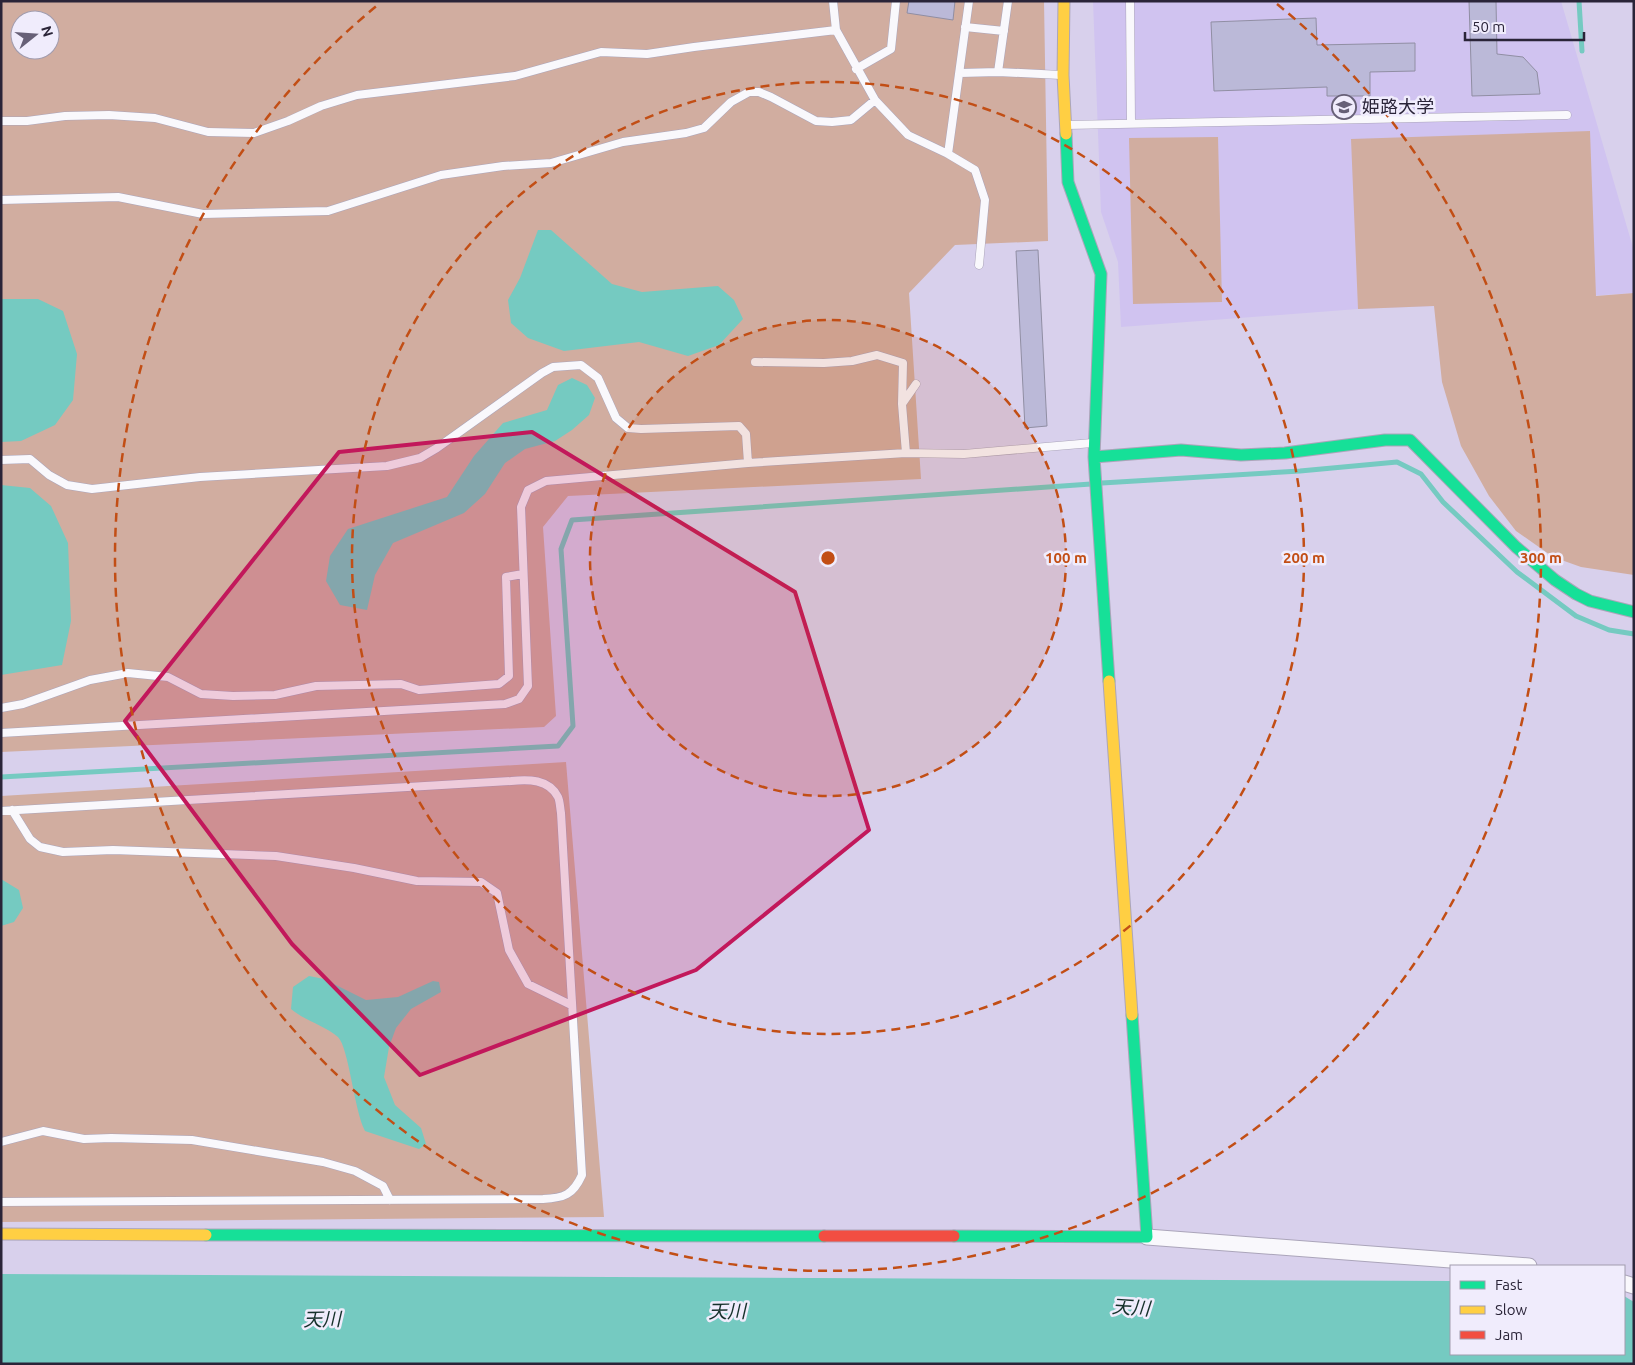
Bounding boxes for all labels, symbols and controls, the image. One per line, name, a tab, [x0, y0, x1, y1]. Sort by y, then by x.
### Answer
north arrow	[10, 10, 60, 60]
scale bar	[1465, 10, 1584, 42]
text: 50 m	[1472, 18, 1505, 35]
text: N	[38, 24, 57, 39]
school or university icon: 姫路大学	[1331, 94, 1357, 120]
place label: 姫路大学	[1362, 96, 1434, 116]
centre of rings	[819, 549, 837, 567]
text: 100 m	[1045, 549, 1087, 566]
text: 200 m	[1283, 549, 1325, 566]
text: 300 m	[1520, 549, 1562, 566]
legend	[1450, 1265, 1625, 1355]
text: Fast	[1495, 1276, 1523, 1293]
water label: 天川	[1111, 1295, 1153, 1319]
water label: 天川	[708, 1300, 748, 1322]
text: Slow	[1495, 1301, 1528, 1318]
water label: 天川	[303, 1308, 343, 1330]
text: Jam	[1495, 1326, 1523, 1343]

